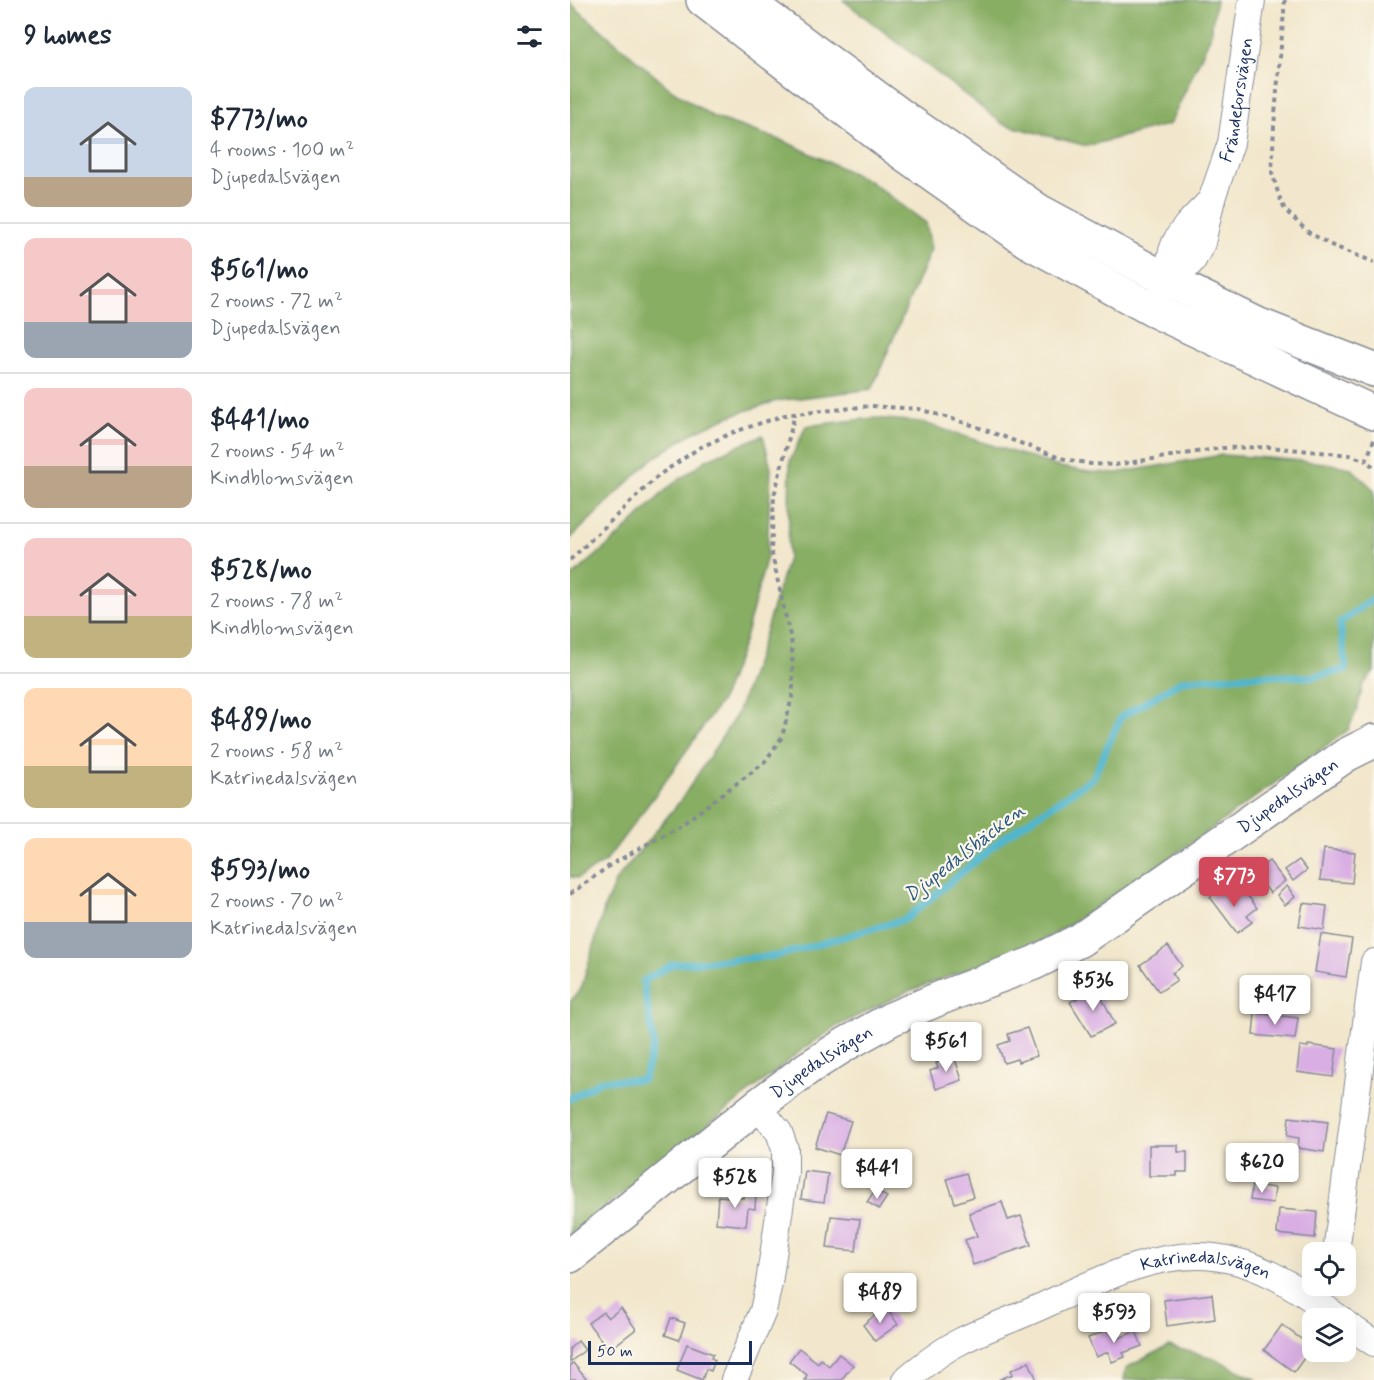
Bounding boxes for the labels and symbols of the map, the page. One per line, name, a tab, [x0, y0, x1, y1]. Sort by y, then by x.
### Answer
street label: Frändeforsvägen	[1214, 36, 1259, 166]
street label: Djupedalsvägen	[1233, 753, 1344, 840]
water label: Djupedalsbäcken	[899, 797, 1031, 909]
pin: $773	[1198, 857, 1270, 908]
pin: $536	[1057, 961, 1129, 1012]
pin: $417	[1239, 975, 1311, 1026]
street label: Djupedalsvägen	[766, 1020, 877, 1105]
pin: $561	[910, 1022, 982, 1073]
pin: $620	[1226, 1143, 1298, 1194]
pin: $441	[841, 1149, 913, 1200]
pin: $528	[699, 1158, 771, 1209]
street label: Katrinedalsvägen	[1138, 1245, 1274, 1286]
pin: $489	[844, 1273, 916, 1324]
pin: $593	[1078, 1293, 1150, 1344]
scale bar	[588, 1338, 752, 1366]

